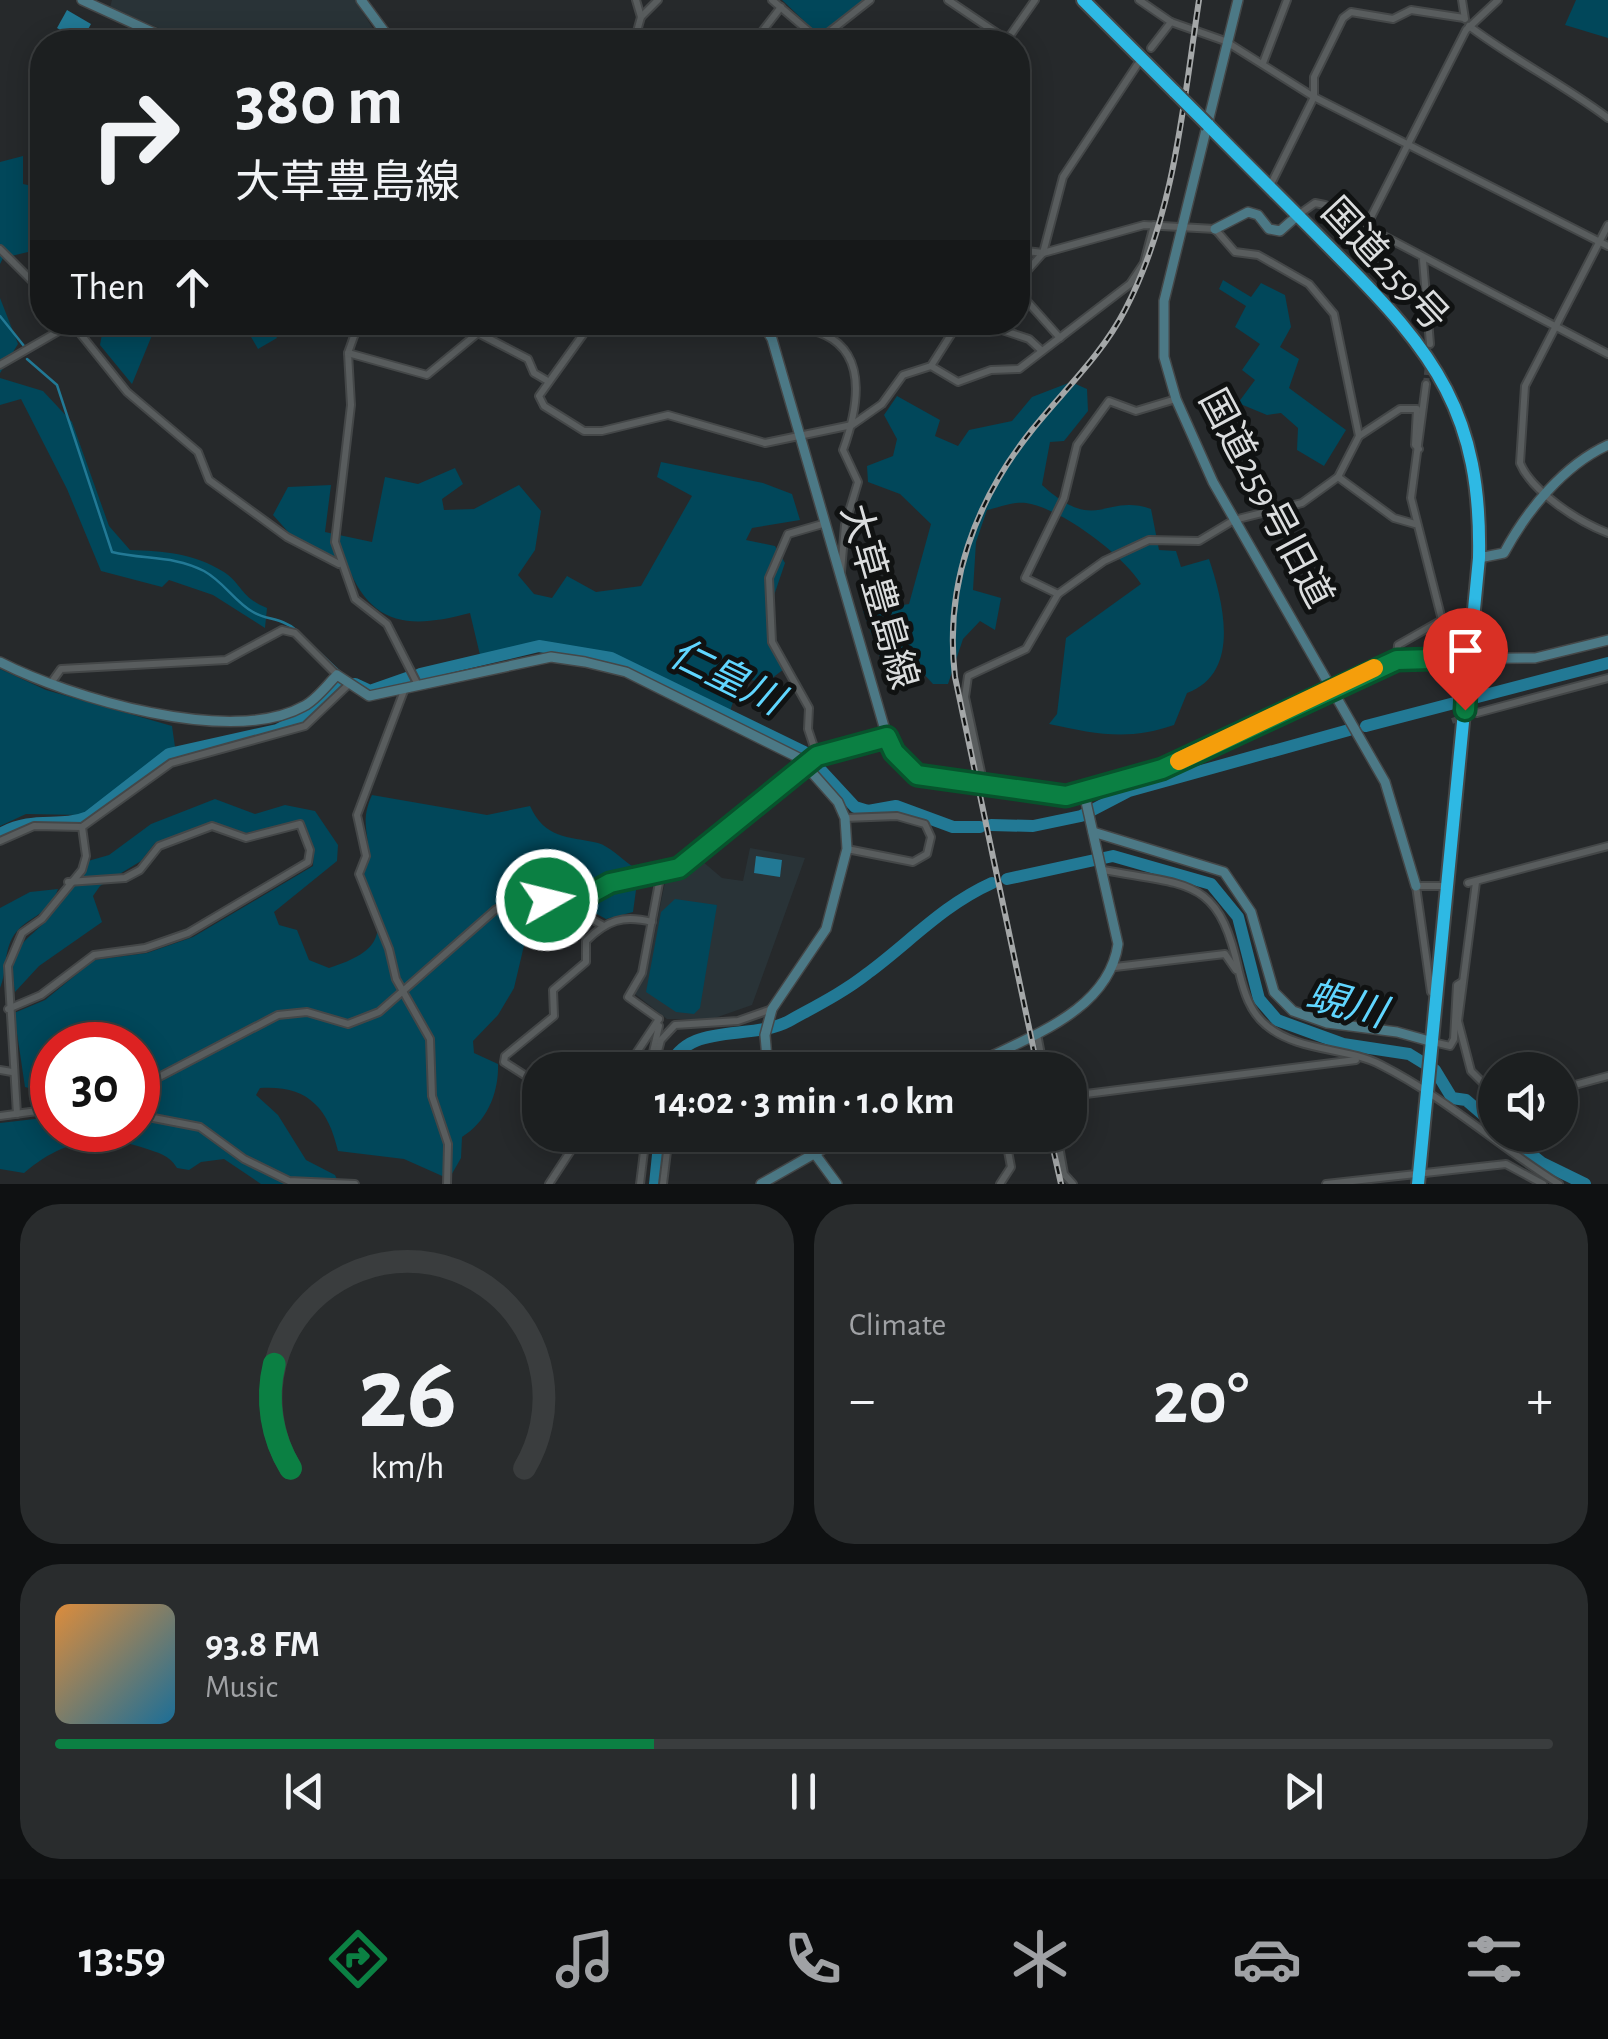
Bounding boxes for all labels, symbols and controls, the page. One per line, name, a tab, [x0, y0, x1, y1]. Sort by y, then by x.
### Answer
text: 380 m	[235, 67, 403, 137]
icon: right	[70, 70, 200, 200]
text: 大草豊島線	[235, 161, 460, 206]
street label: 国道259号	[1314, 190, 1456, 338]
icon: ahead	[165, 260, 220, 315]
text: Then	[70, 269, 145, 307]
street label: 国道259号旧道	[1192, 383, 1340, 614]
street label: 大草豊島線	[834, 500, 925, 694]
pin	[1423, 608, 1508, 711]
icon: arrive	[1438, 623, 1493, 678]
water label: 仁皇川	[663, 632, 793, 724]
position arrow	[495, 848, 599, 952]
water label: 蜆川	[1302, 973, 1394, 1036]
speed limit sign: 30	[30, 1022, 160, 1152]
map controls	[1478, 1052, 1578, 1152]
button: sound	[1478, 1052, 1578, 1152]
text: 14:02 · 3 min · 1.0 km	[655, 1083, 954, 1121]
text: Climate	[849, 1309, 946, 1341]
text: 26	[357, 1343, 457, 1447]
text: 20°	[1153, 1362, 1249, 1437]
text: −	[849, 1373, 875, 1428]
text: +	[1527, 1373, 1553, 1428]
text: km/h	[370, 1449, 444, 1485]
text: 93.8 FM	[205, 1626, 320, 1664]
text: Music	[205, 1671, 278, 1703]
icon: previous	[277, 1764, 332, 1819]
icon: pause	[776, 1764, 831, 1819]
icon: next	[1276, 1764, 1331, 1819]
icon: directions	[323, 1924, 393, 1994]
icon: music	[550, 1924, 620, 1994]
icon: phone	[778, 1924, 848, 1994]
icon: climate	[1005, 1924, 1075, 1994]
icon: car	[1232, 1924, 1302, 1994]
icon: filters	[1459, 1924, 1529, 1994]
text: 13:59	[79, 1936, 166, 1981]

